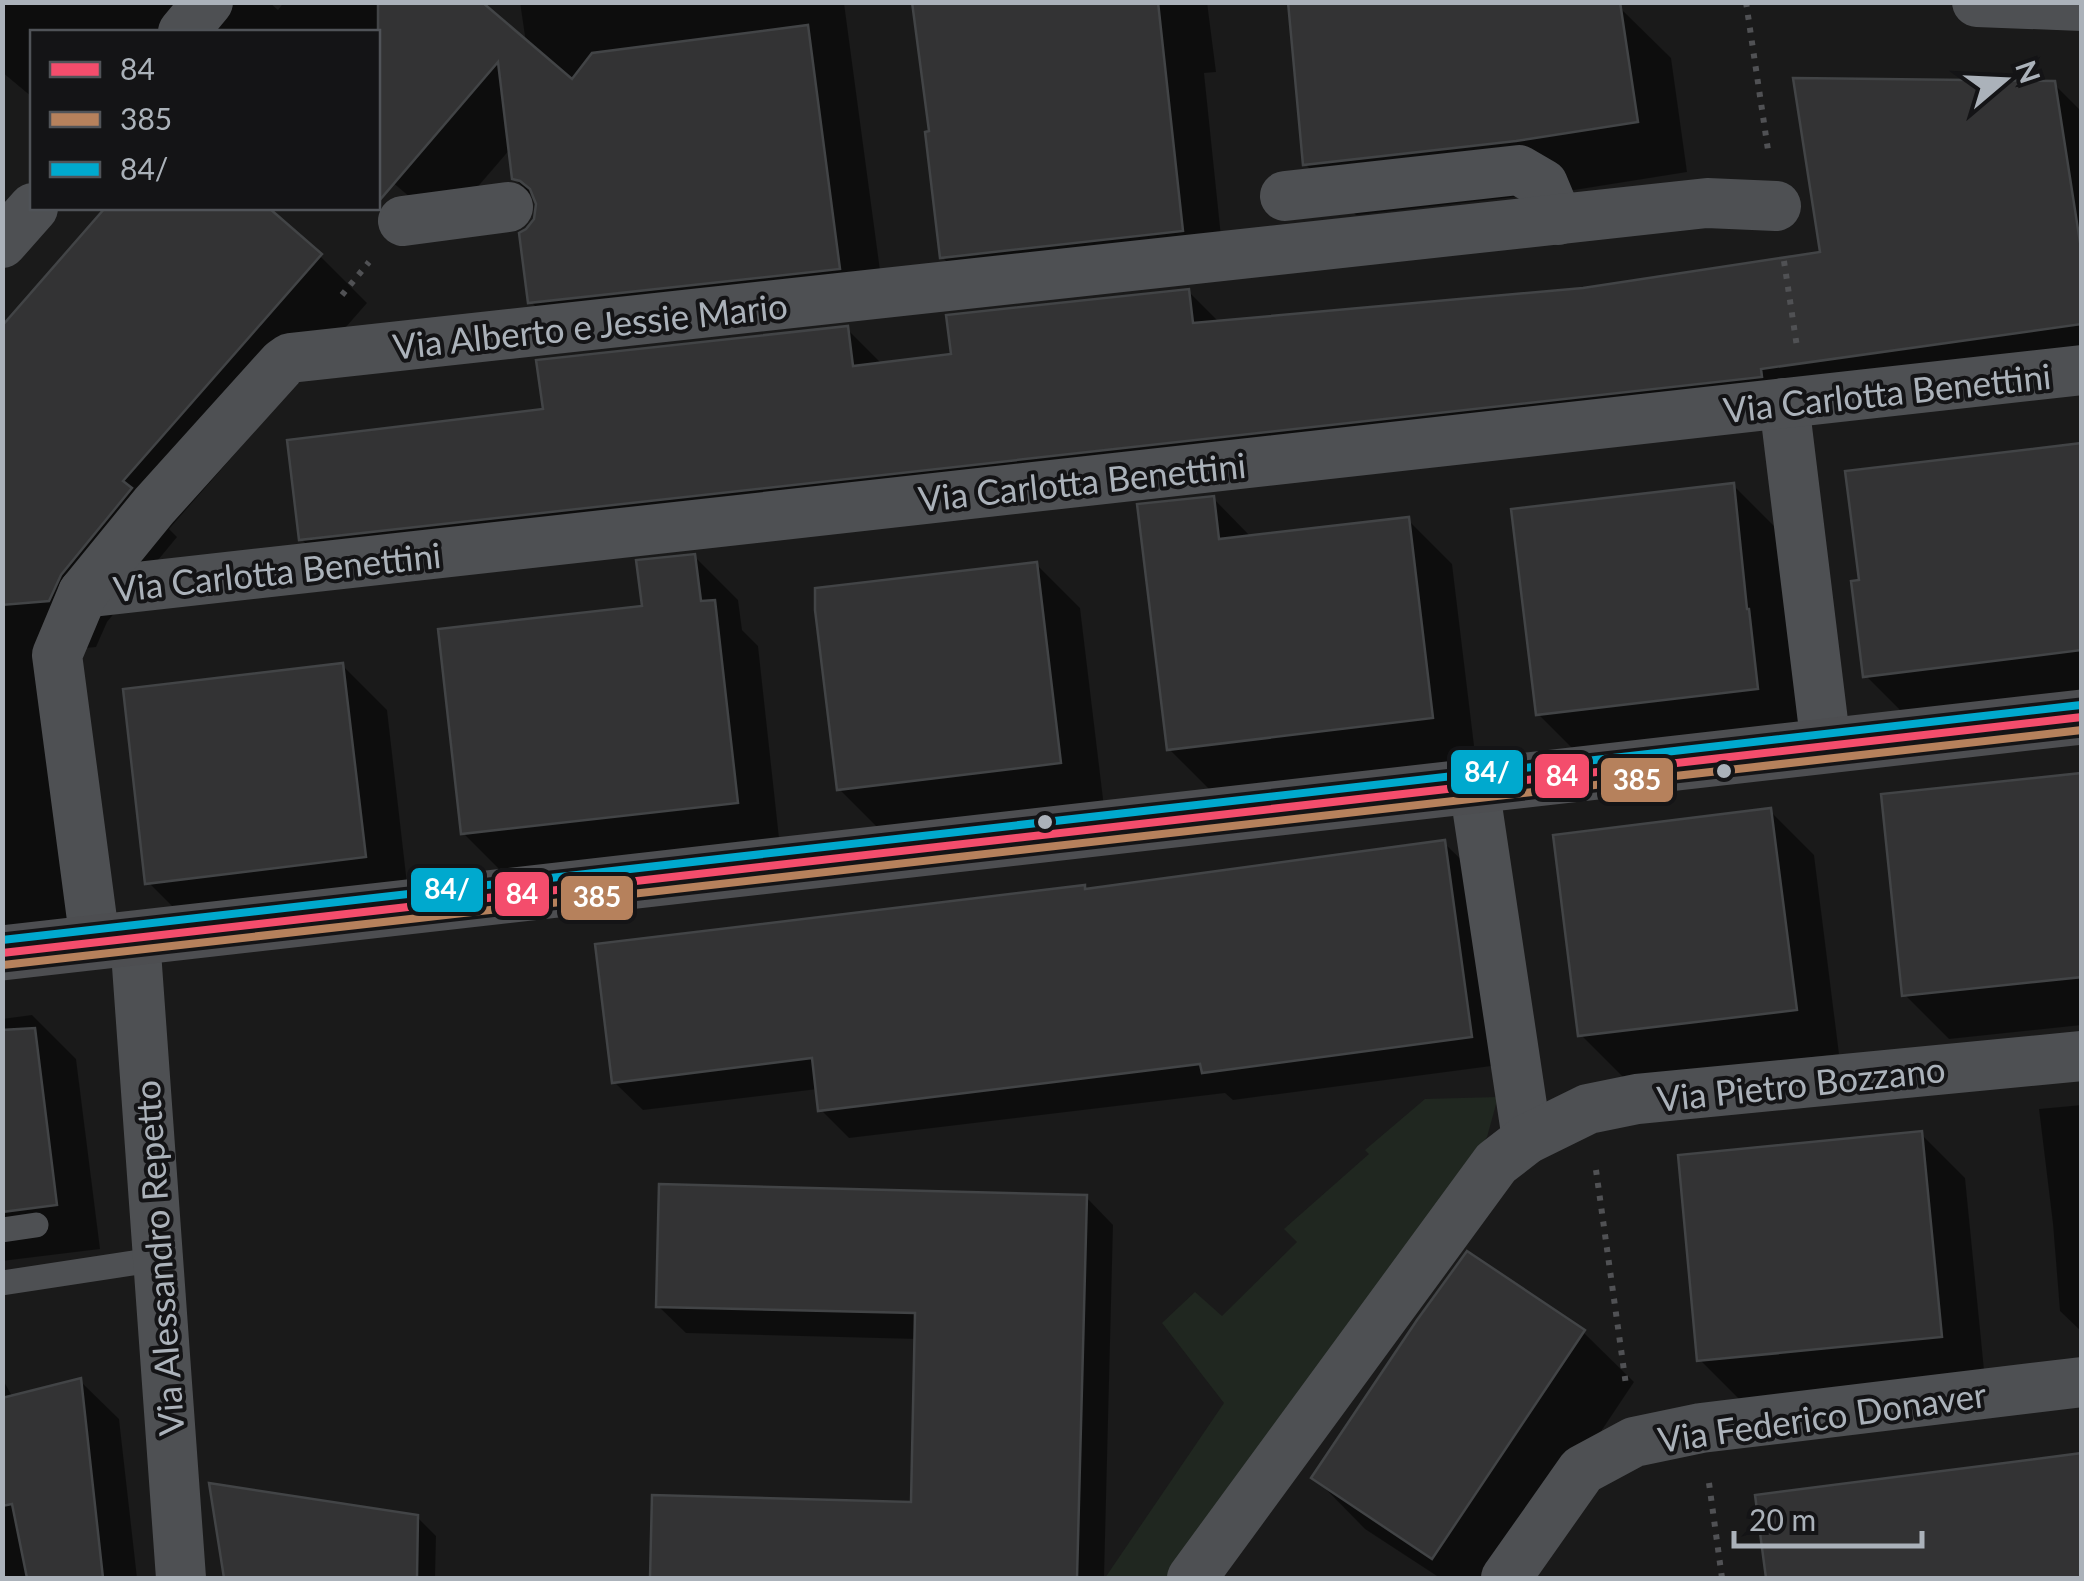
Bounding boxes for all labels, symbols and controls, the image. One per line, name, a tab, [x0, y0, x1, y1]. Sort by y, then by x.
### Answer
legend	[30, 30, 380, 210]
north arrow	[1954, 30, 2054, 130]
text: 84	[120, 50, 155, 86]
text: N	[2009, 56, 2048, 87]
text: 385	[120, 100, 172, 136]
text: 84/	[120, 150, 168, 186]
street label: Via Alberto e Jessie Mario	[390, 283, 790, 367]
street label: Via Carlotta Benettini	[1721, 354, 2053, 430]
street label: Via Carlotta Benettini	[916, 443, 1248, 519]
street label: Via Carlotta Benettini	[111, 533, 443, 609]
line badge: 84/	[1449, 748, 1525, 796]
line badge: 84	[1533, 752, 1591, 800]
text: 84/	[1464, 754, 1510, 788]
line badge: 385	[1599, 756, 1675, 804]
text: 84	[1546, 758, 1578, 792]
unlabelled marker	[1714, 761, 1734, 781]
text: 385	[1613, 762, 1661, 796]
unlabelled marker	[1035, 812, 1055, 832]
line badge: 84/	[409, 866, 485, 914]
line badge: 84	[493, 870, 551, 918]
text: 84/	[424, 871, 470, 905]
line badge: 385	[559, 874, 635, 922]
text: 84	[506, 876, 538, 910]
text: 385	[573, 879, 621, 913]
street label: Via Pietro Bozzano	[1655, 1047, 1947, 1119]
street label: Via Alessandro Repetto	[125, 1079, 191, 1437]
street label: Via Federico Donaver	[1655, 1372, 1989, 1460]
scale bar	[1734, 1486, 1922, 1548]
text: 20 m	[1749, 1501, 1816, 1537]

